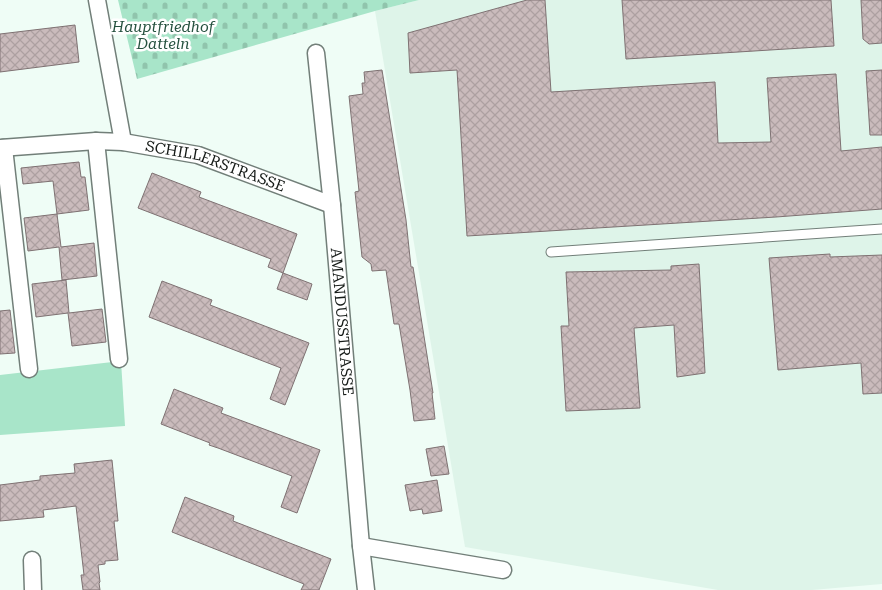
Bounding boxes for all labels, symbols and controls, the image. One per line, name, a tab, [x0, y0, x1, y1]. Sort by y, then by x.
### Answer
park label: Hauptfriedhof Datteln	[111, 18, 216, 53]
street label: SCHILLERSTRASSE	[144, 137, 288, 196]
street label: AMANDUSSTRASSE	[327, 247, 357, 396]

